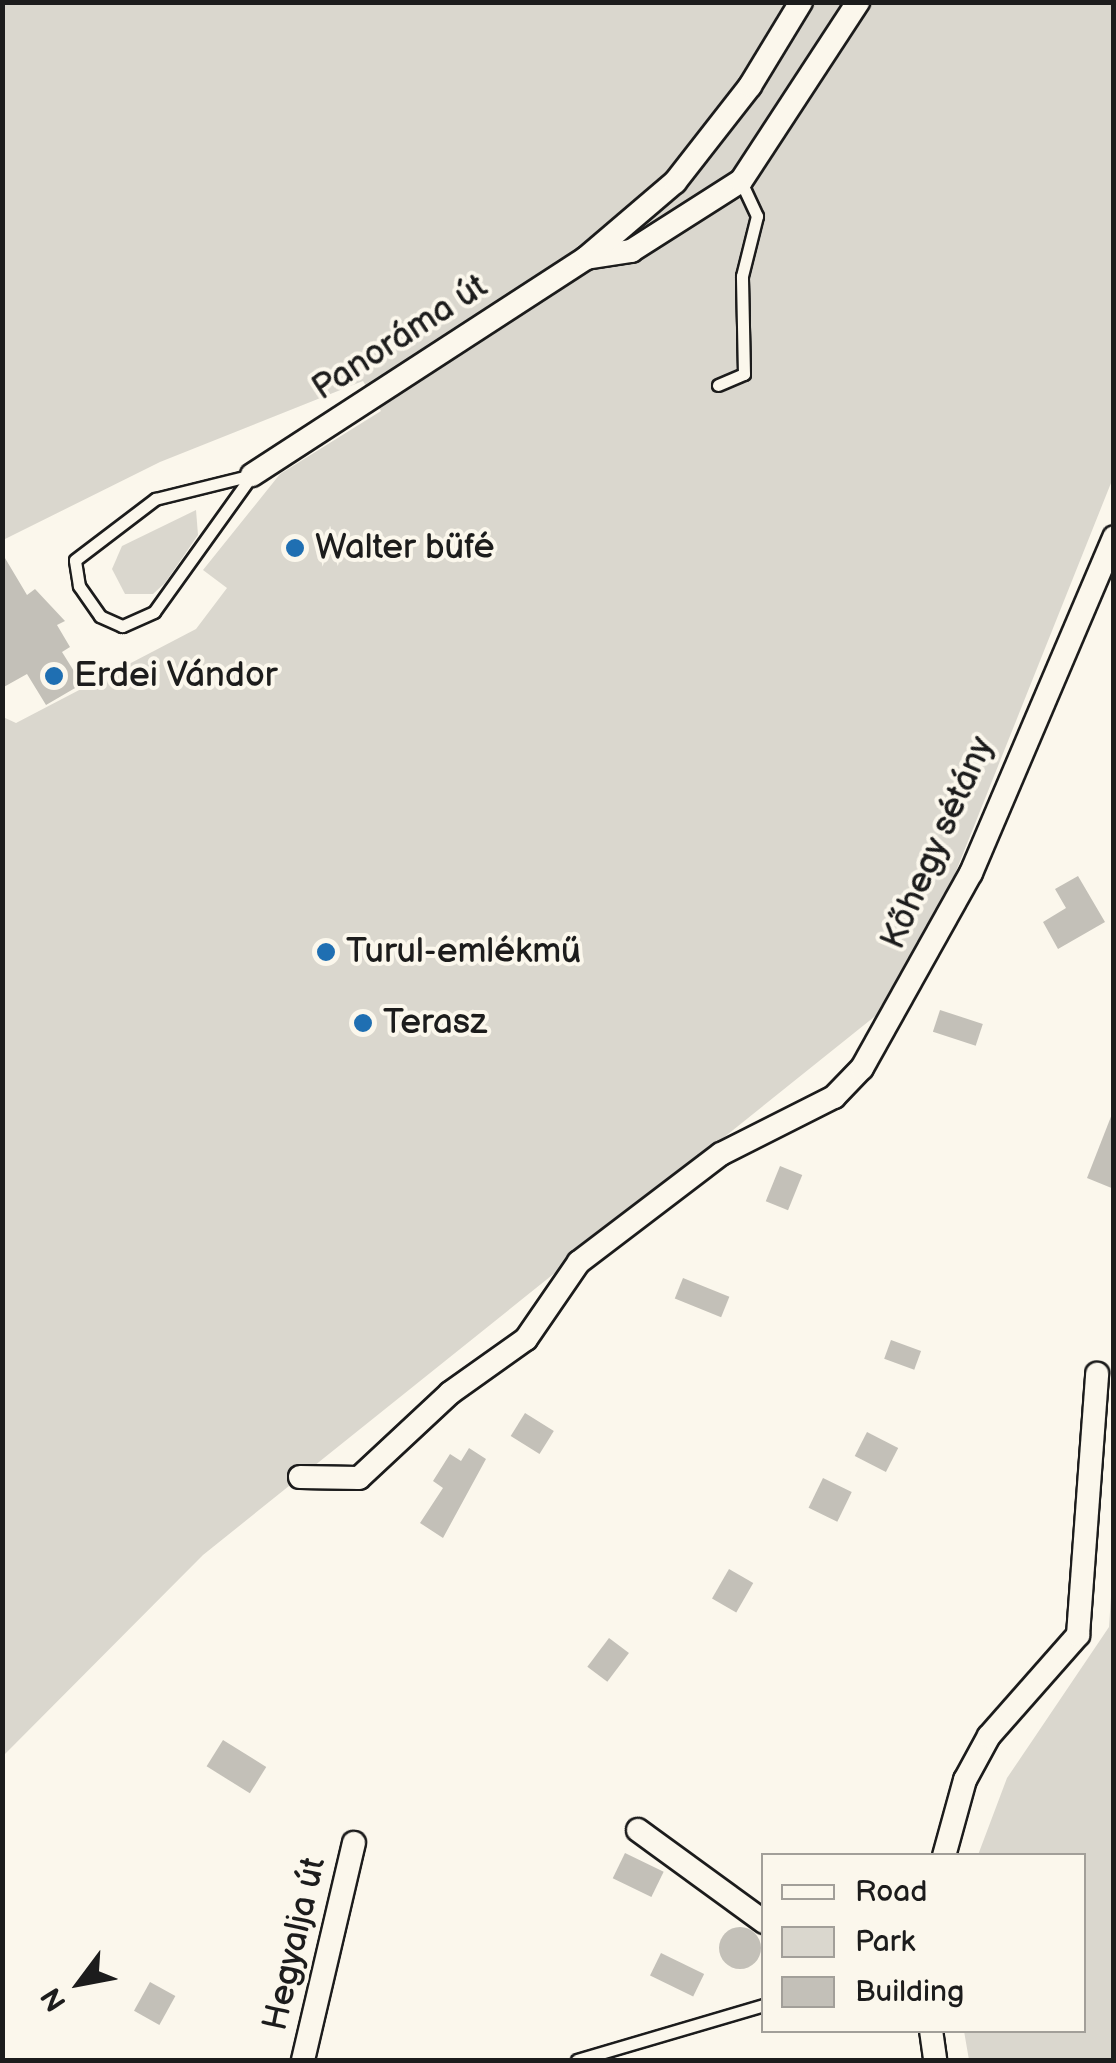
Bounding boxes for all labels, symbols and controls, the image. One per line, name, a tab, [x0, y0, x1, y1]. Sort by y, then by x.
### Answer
street label: Panoráma út	[305, 266, 495, 410]
place label: Walter büfé	[315, 527, 495, 569]
marker: Walter büfé	[284, 537, 306, 559]
place label: Erdei Vándor	[74, 655, 278, 697]
marker: Erdei Vándor	[43, 665, 65, 687]
street label: Kőhegy sétány	[872, 729, 1004, 957]
place label: Turul-emlékmű	[346, 931, 581, 973]
marker: Turul-emlékmű	[315, 941, 337, 963]
place label: Terasz	[383, 1002, 487, 1044]
marker: Terasz	[352, 1012, 374, 1034]
street label: Hegyalja út	[255, 1853, 335, 2035]
legend	[761, 1853, 1086, 2033]
text: Road	[855, 1874, 928, 1910]
text: Park	[855, 1924, 915, 1960]
north arrow	[30, 1933, 130, 2033]
text: Building	[855, 1974, 964, 2010]
text: N	[35, 1982, 74, 2017]

